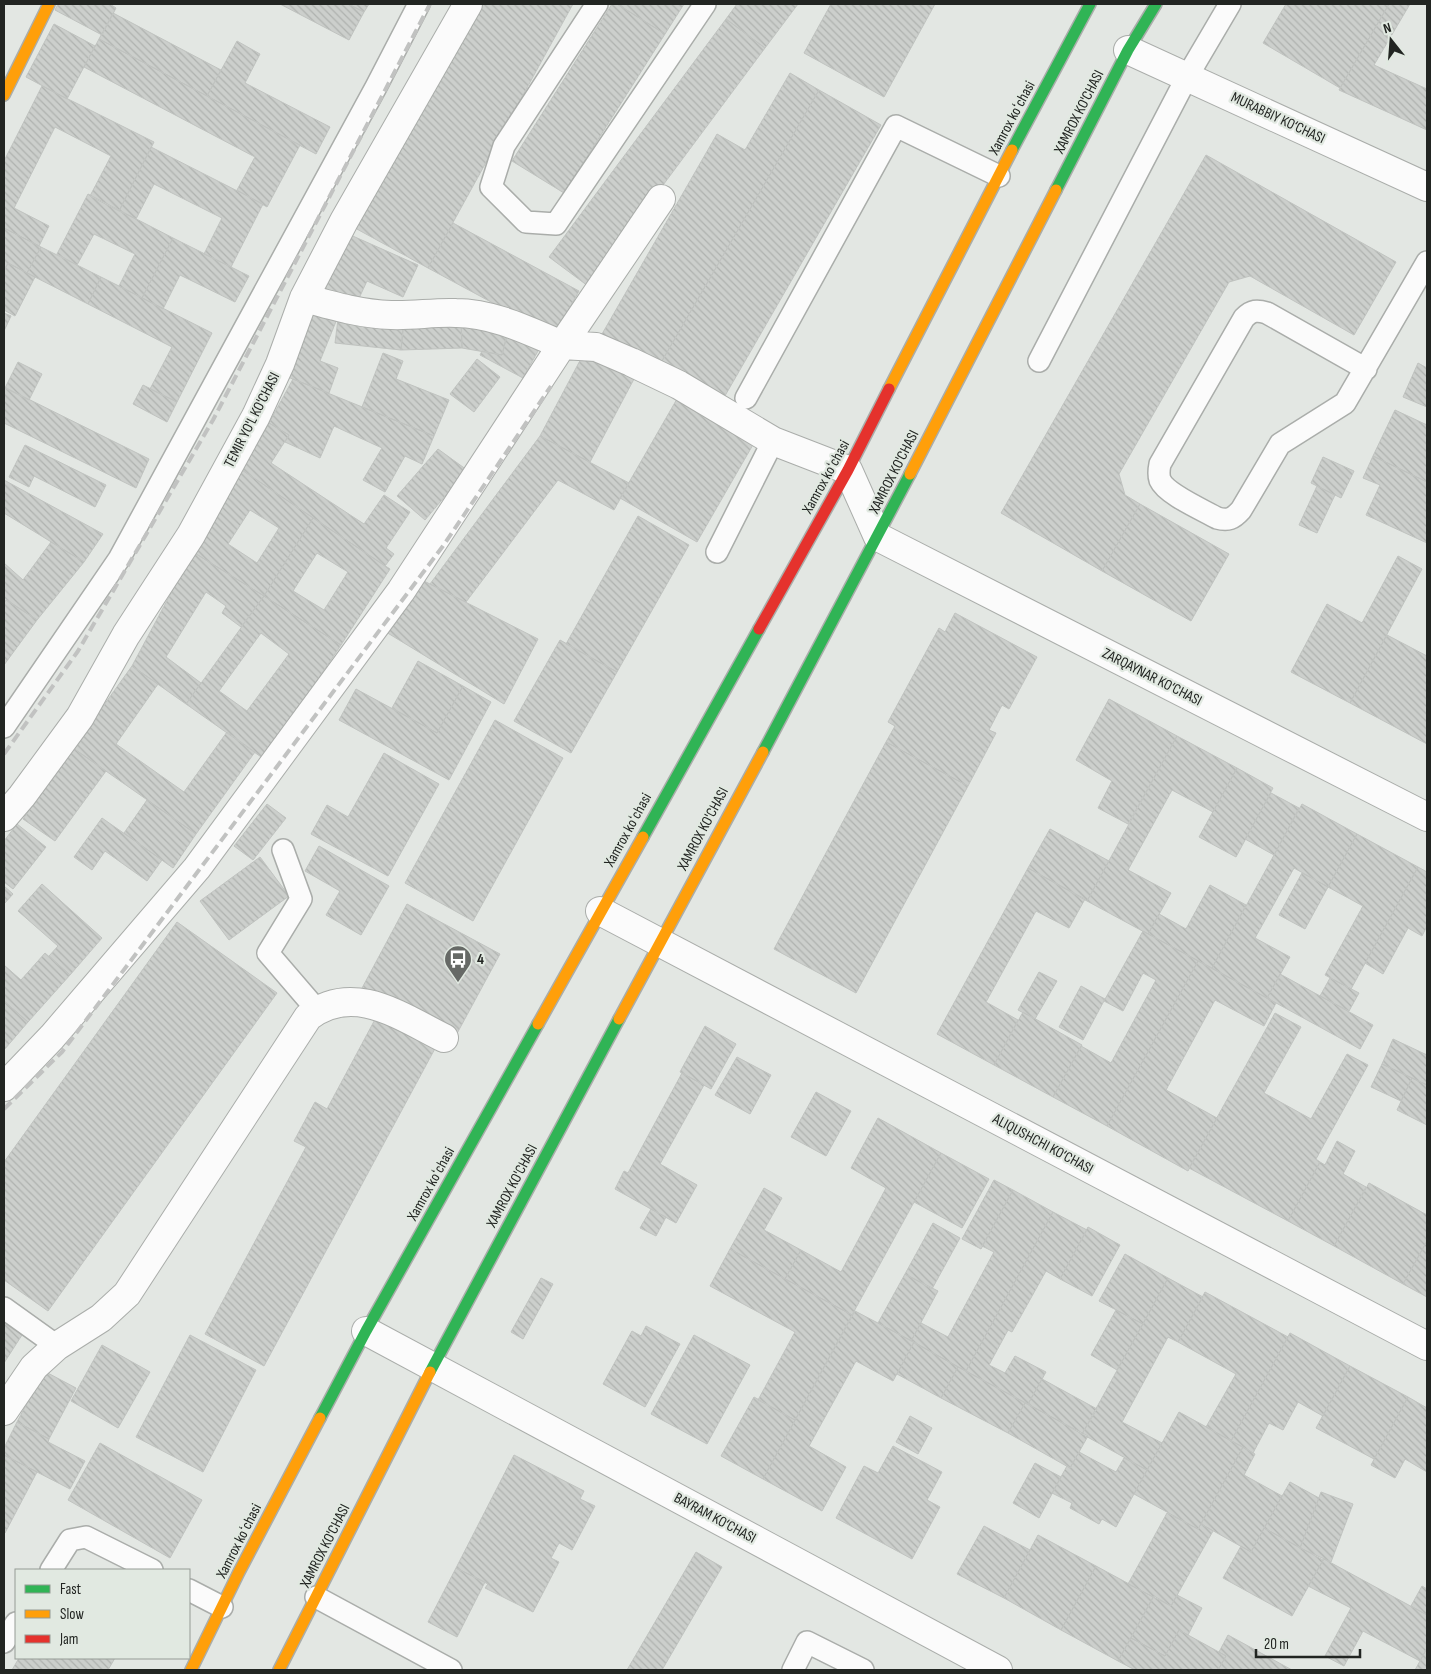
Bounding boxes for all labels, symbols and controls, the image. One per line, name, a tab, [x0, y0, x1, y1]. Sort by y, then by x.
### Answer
north arrow	[1366, 15, 1416, 65]
text: N	[1381, 19, 1393, 37]
street label: XAMROX KO'CHASI	[1049, 67, 1108, 158]
street label: Xamrox koʻchasi	[984, 78, 1040, 159]
street label: MURABBIY KO‘CHASI	[1228, 88, 1328, 148]
street label: TEMIR YO'L KO'CHASI	[220, 369, 284, 471]
street label: XAMROX KO'CHASI	[864, 427, 923, 518]
street label: Xamrox koʻchasi	[798, 437, 854, 518]
street label: ZARQAYNAR KO‘CHASI	[1099, 644, 1205, 710]
street label: XAMROX KO'CHASI	[673, 784, 733, 875]
street label: Xamrox koʻchasi	[600, 790, 656, 871]
bus stop icon: 4	[443, 944, 473, 983]
place label: 4	[477, 950, 484, 969]
street label: ALIQUSHCHI KO‘CHASI	[989, 1109, 1097, 1178]
street label: XAMROX KO'CHASI	[482, 1141, 542, 1232]
street label: Xamrox koʻchasi	[403, 1144, 459, 1225]
street label: BAYRAM KO‘CHASI	[671, 1488, 759, 1548]
street label: Xamrox koʻchasi	[212, 1500, 266, 1582]
street label: XAMROX KO'CHASI	[295, 1501, 354, 1592]
legend	[15, 1569, 190, 1659]
text: Fast	[60, 1580, 82, 1599]
text: Slow	[60, 1605, 84, 1624]
scale bar	[1256, 1626, 1360, 1658]
text: Jam	[59, 1630, 78, 1649]
text: 20 m	[1264, 1635, 1289, 1654]

